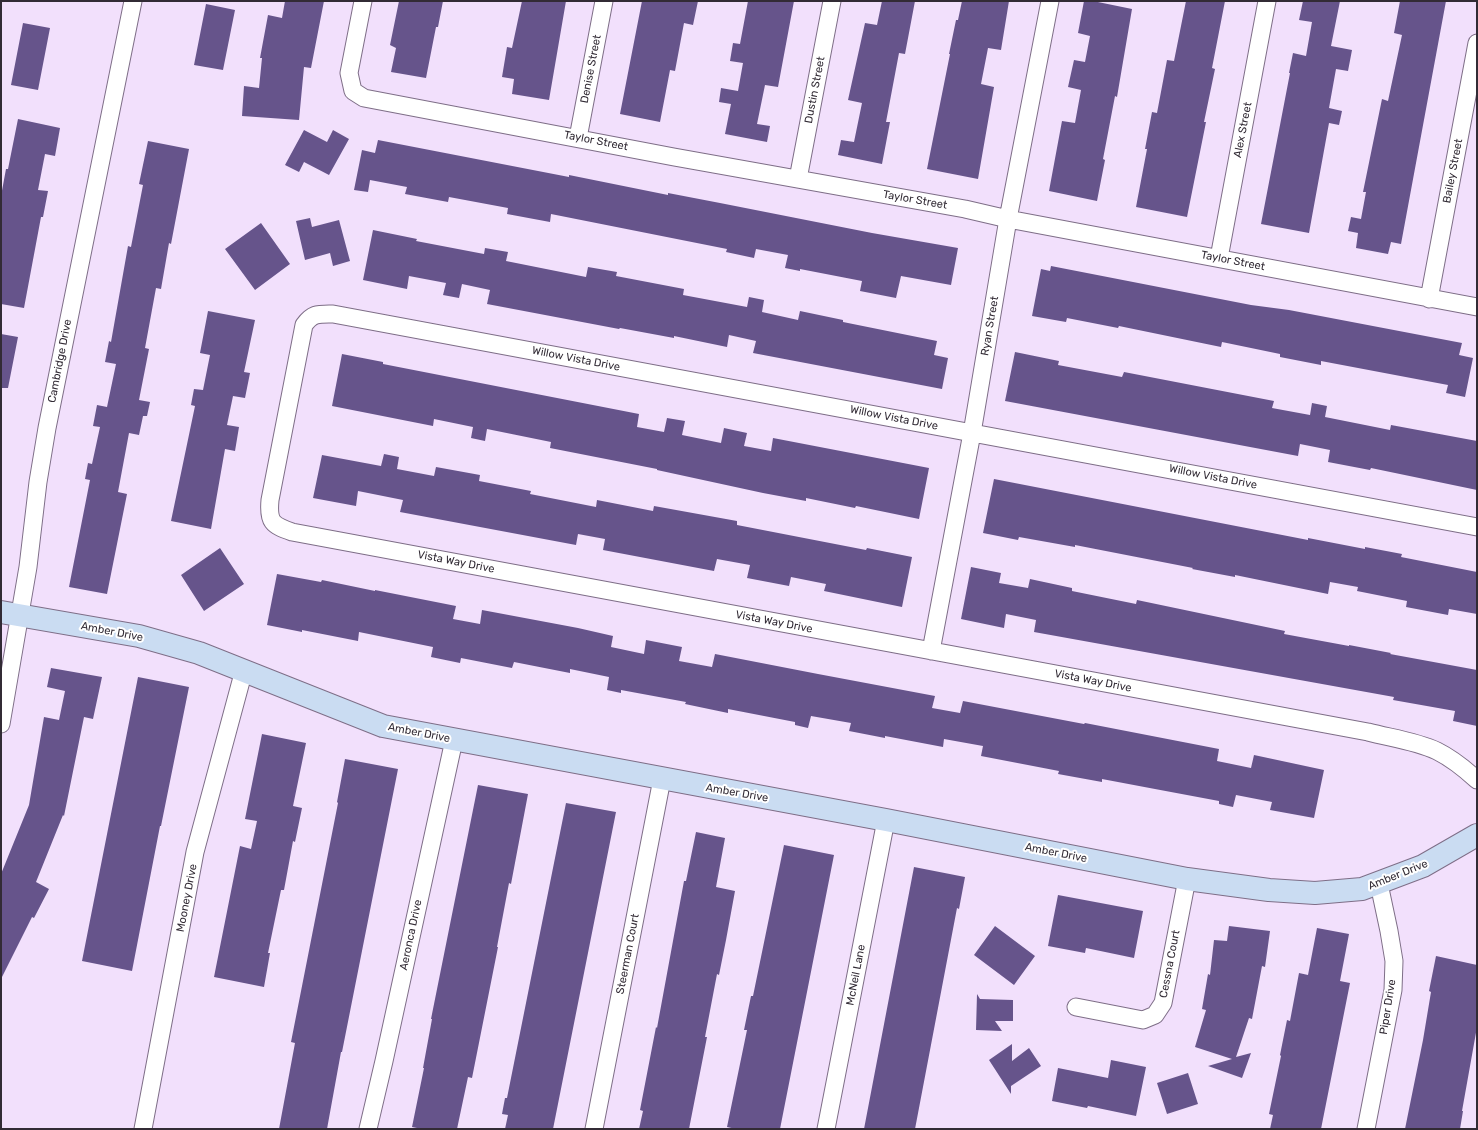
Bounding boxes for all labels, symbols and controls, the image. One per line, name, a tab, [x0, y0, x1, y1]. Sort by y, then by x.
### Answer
street label: Denise Street	[578, 34, 604, 104]
street label: Dustin Street	[802, 55, 828, 125]
street label: Alex Street	[1231, 101, 1255, 159]
street label: Taylor Street	[563, 128, 629, 154]
street label: Bailey Street	[1440, 138, 1466, 204]
street label: Taylor Street	[882, 188, 948, 212]
street label: Taylor Street	[1200, 248, 1266, 274]
street label: Ryan Street	[978, 295, 1002, 357]
street label: Cambridge Drive	[45, 318, 75, 404]
street label: Willow Vista Drive	[531, 344, 621, 374]
street label: Willow Vista Drive	[849, 403, 939, 433]
street label: Willow Vista Drive	[1168, 462, 1258, 492]
street label: Vista Way Drive	[416, 548, 496, 576]
street label: Vista Way Drive	[734, 608, 814, 636]
street label: Amber Drive	[80, 619, 144, 645]
street label: Vista Way Drive	[1053, 667, 1133, 695]
street label: Amber Drive	[387, 720, 451, 746]
street label: Amber Drive	[705, 781, 769, 805]
street label: Amber Drive	[1024, 840, 1088, 866]
street label: Amber Drive	[1366, 857, 1430, 893]
street label: Mooney Drive	[174, 863, 200, 933]
street label: Aeronca Drive	[397, 899, 425, 971]
street label: Steerman Court	[614, 913, 642, 995]
street label: Cessna Court	[1157, 929, 1183, 999]
street label: McNeil Lane	[844, 943, 868, 1007]
street label: Piper Drive	[1377, 978, 1399, 1036]

